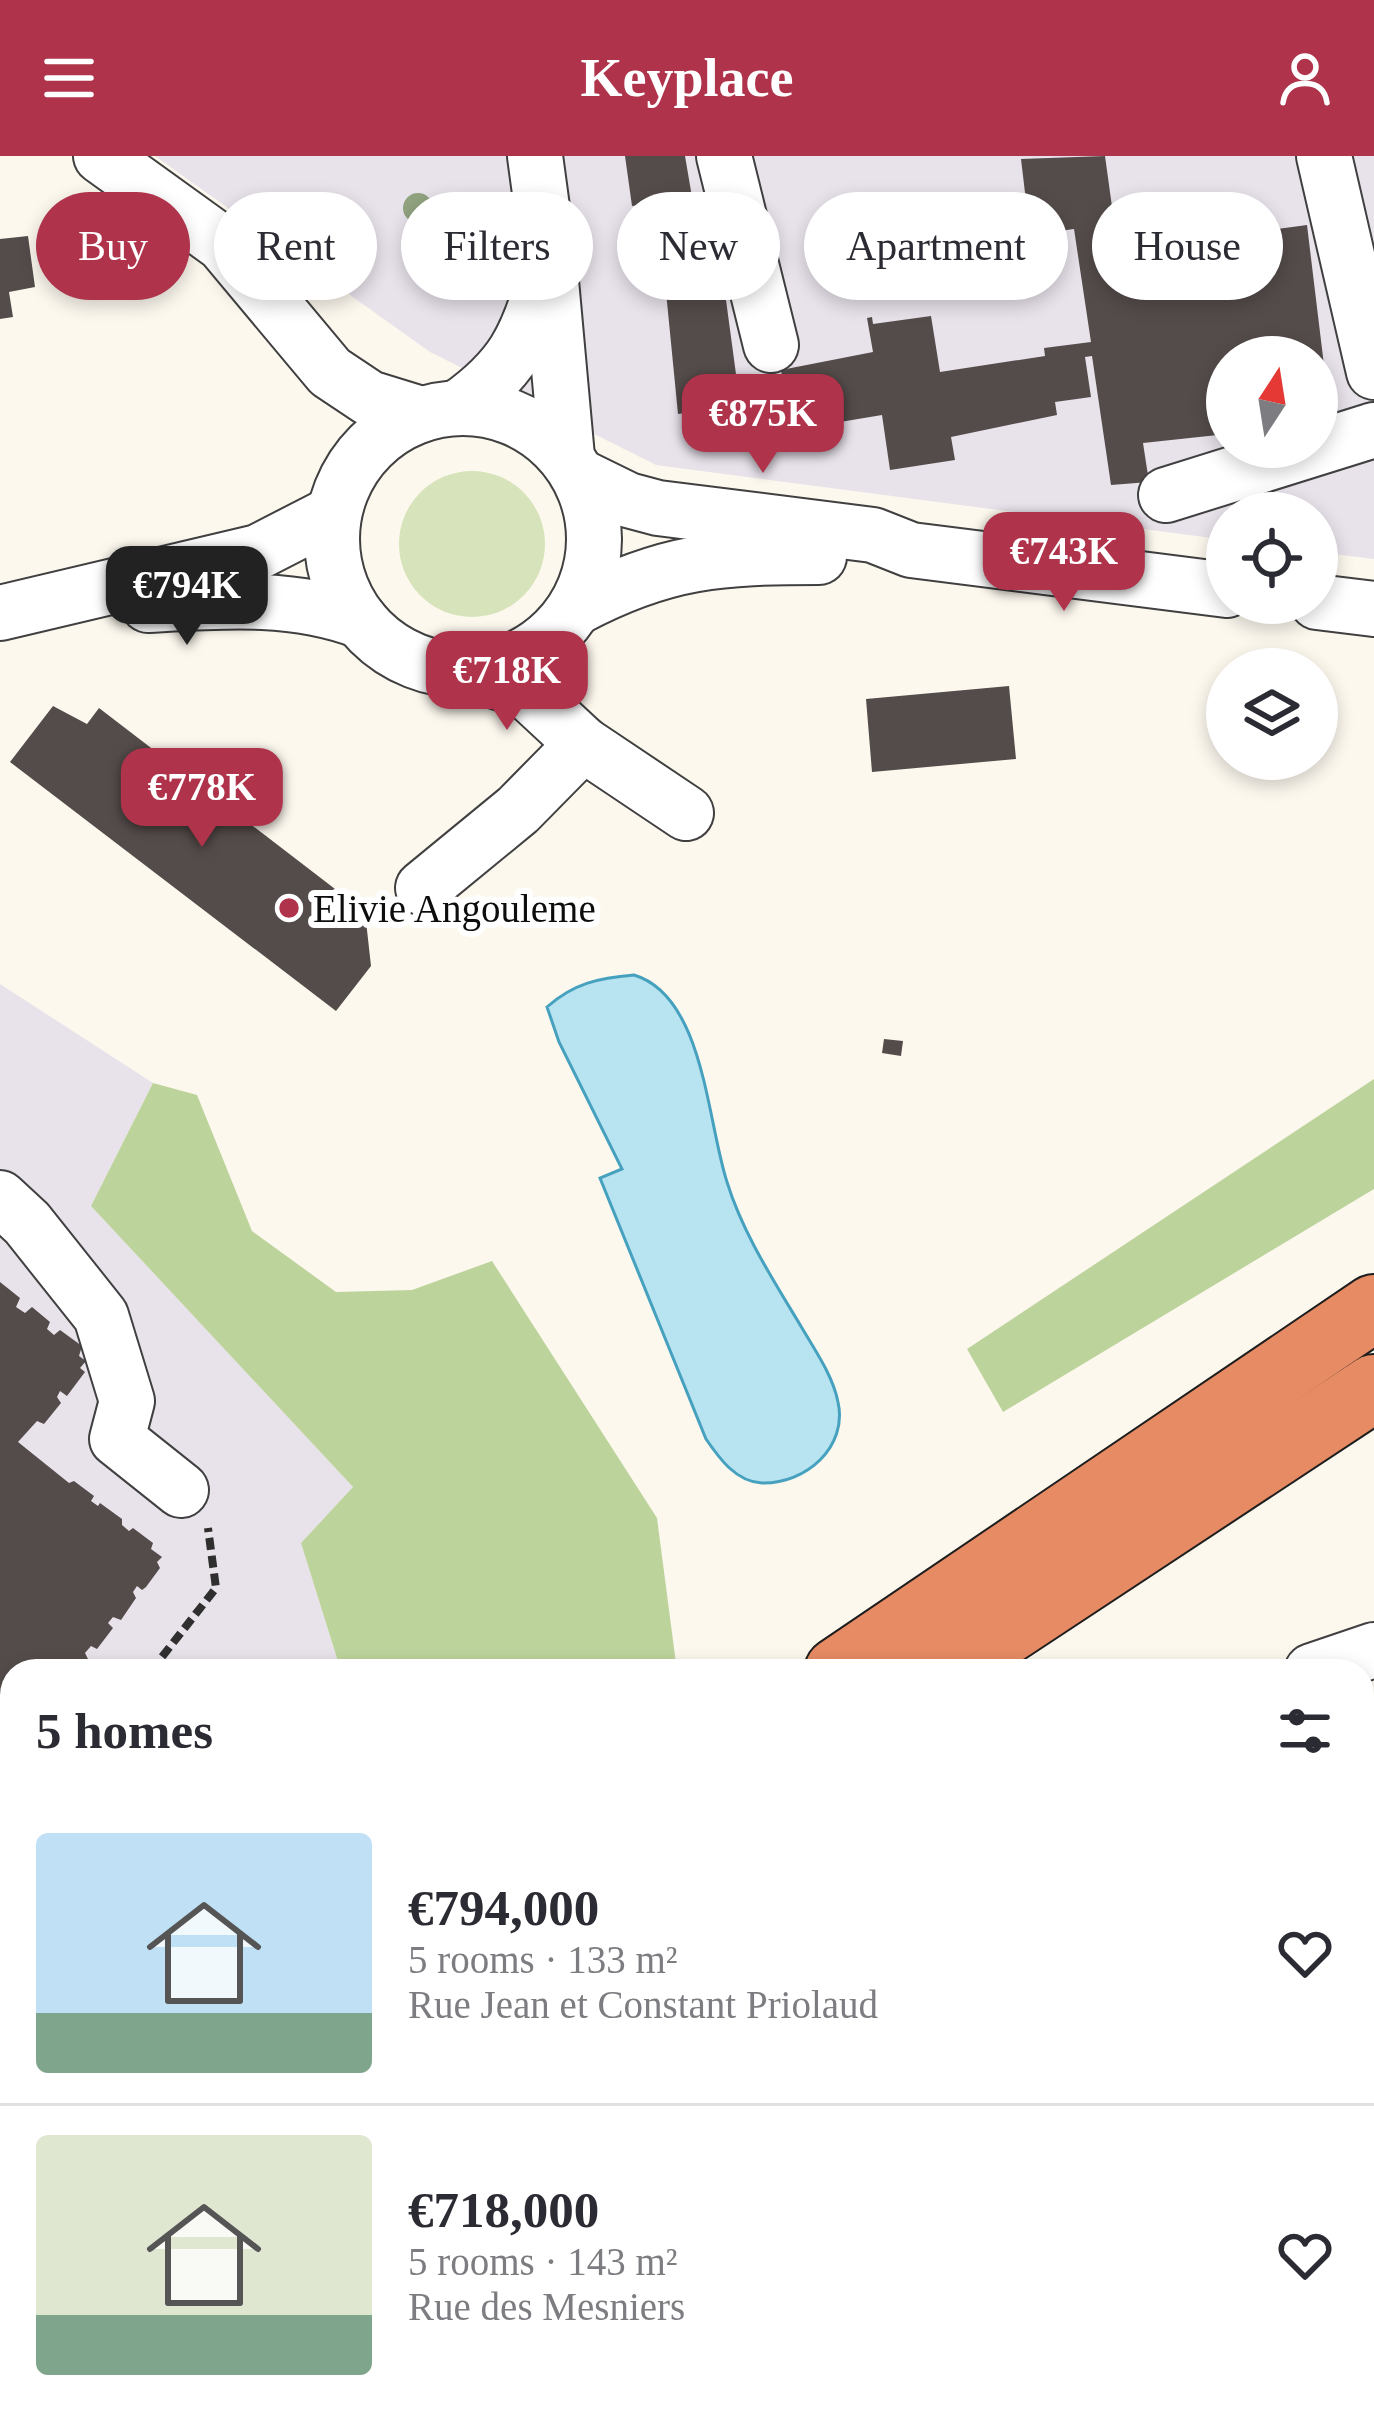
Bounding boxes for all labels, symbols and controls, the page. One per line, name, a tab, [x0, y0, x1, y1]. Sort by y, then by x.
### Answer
icon: menu	[36, 45, 102, 111]
icon: person	[1272, 45, 1338, 111]
text: Keyplace	[581, 48, 793, 108]
chip: Buy	[36, 192, 190, 300]
chip: Rent	[214, 192, 377, 300]
chip: Filters	[401, 192, 593, 300]
chip: New	[617, 192, 780, 300]
chip: Apartment	[804, 192, 1068, 300]
chip: House	[1092, 192, 1283, 300]
north arrow	[1206, 336, 1338, 468]
map controls	[1206, 336, 1338, 780]
pin: €875K	[679, 374, 847, 476]
text: €875K	[709, 391, 817, 434]
button: locate	[1206, 492, 1338, 624]
pin: €743K	[980, 512, 1148, 614]
text: €743K	[1010, 529, 1118, 572]
pin: €794K	[103, 546, 271, 648]
text: €794K	[133, 563, 241, 606]
pin: €718K	[423, 631, 591, 733]
text: €718K	[453, 648, 561, 691]
button: layers	[1206, 648, 1338, 780]
pin: €778K	[118, 748, 286, 850]
text: €778K	[148, 765, 256, 808]
place label: Elivie Angouleme	[313, 887, 596, 931]
marker: Elivie Angouleme	[276, 895, 302, 921]
icon: filters	[1272, 1698, 1338, 1764]
text: 5 homes	[36, 1703, 213, 1759]
text: €794,000	[408, 1880, 599, 1936]
icon: home	[132, 1881, 276, 2025]
icon: heart	[1272, 1920, 1338, 1986]
text: 5 rooms · 133 m²	[408, 1938, 678, 1981]
text: Rue Jean et Constant Priolaud	[408, 1983, 878, 2026]
text: €718,000	[408, 2182, 599, 2238]
icon: home	[132, 2183, 276, 2327]
icon: heart	[1272, 2222, 1338, 2288]
text: 5 rooms · 143 m²	[408, 2240, 678, 2283]
text: Rue des Mesniers	[408, 2285, 685, 2328]

